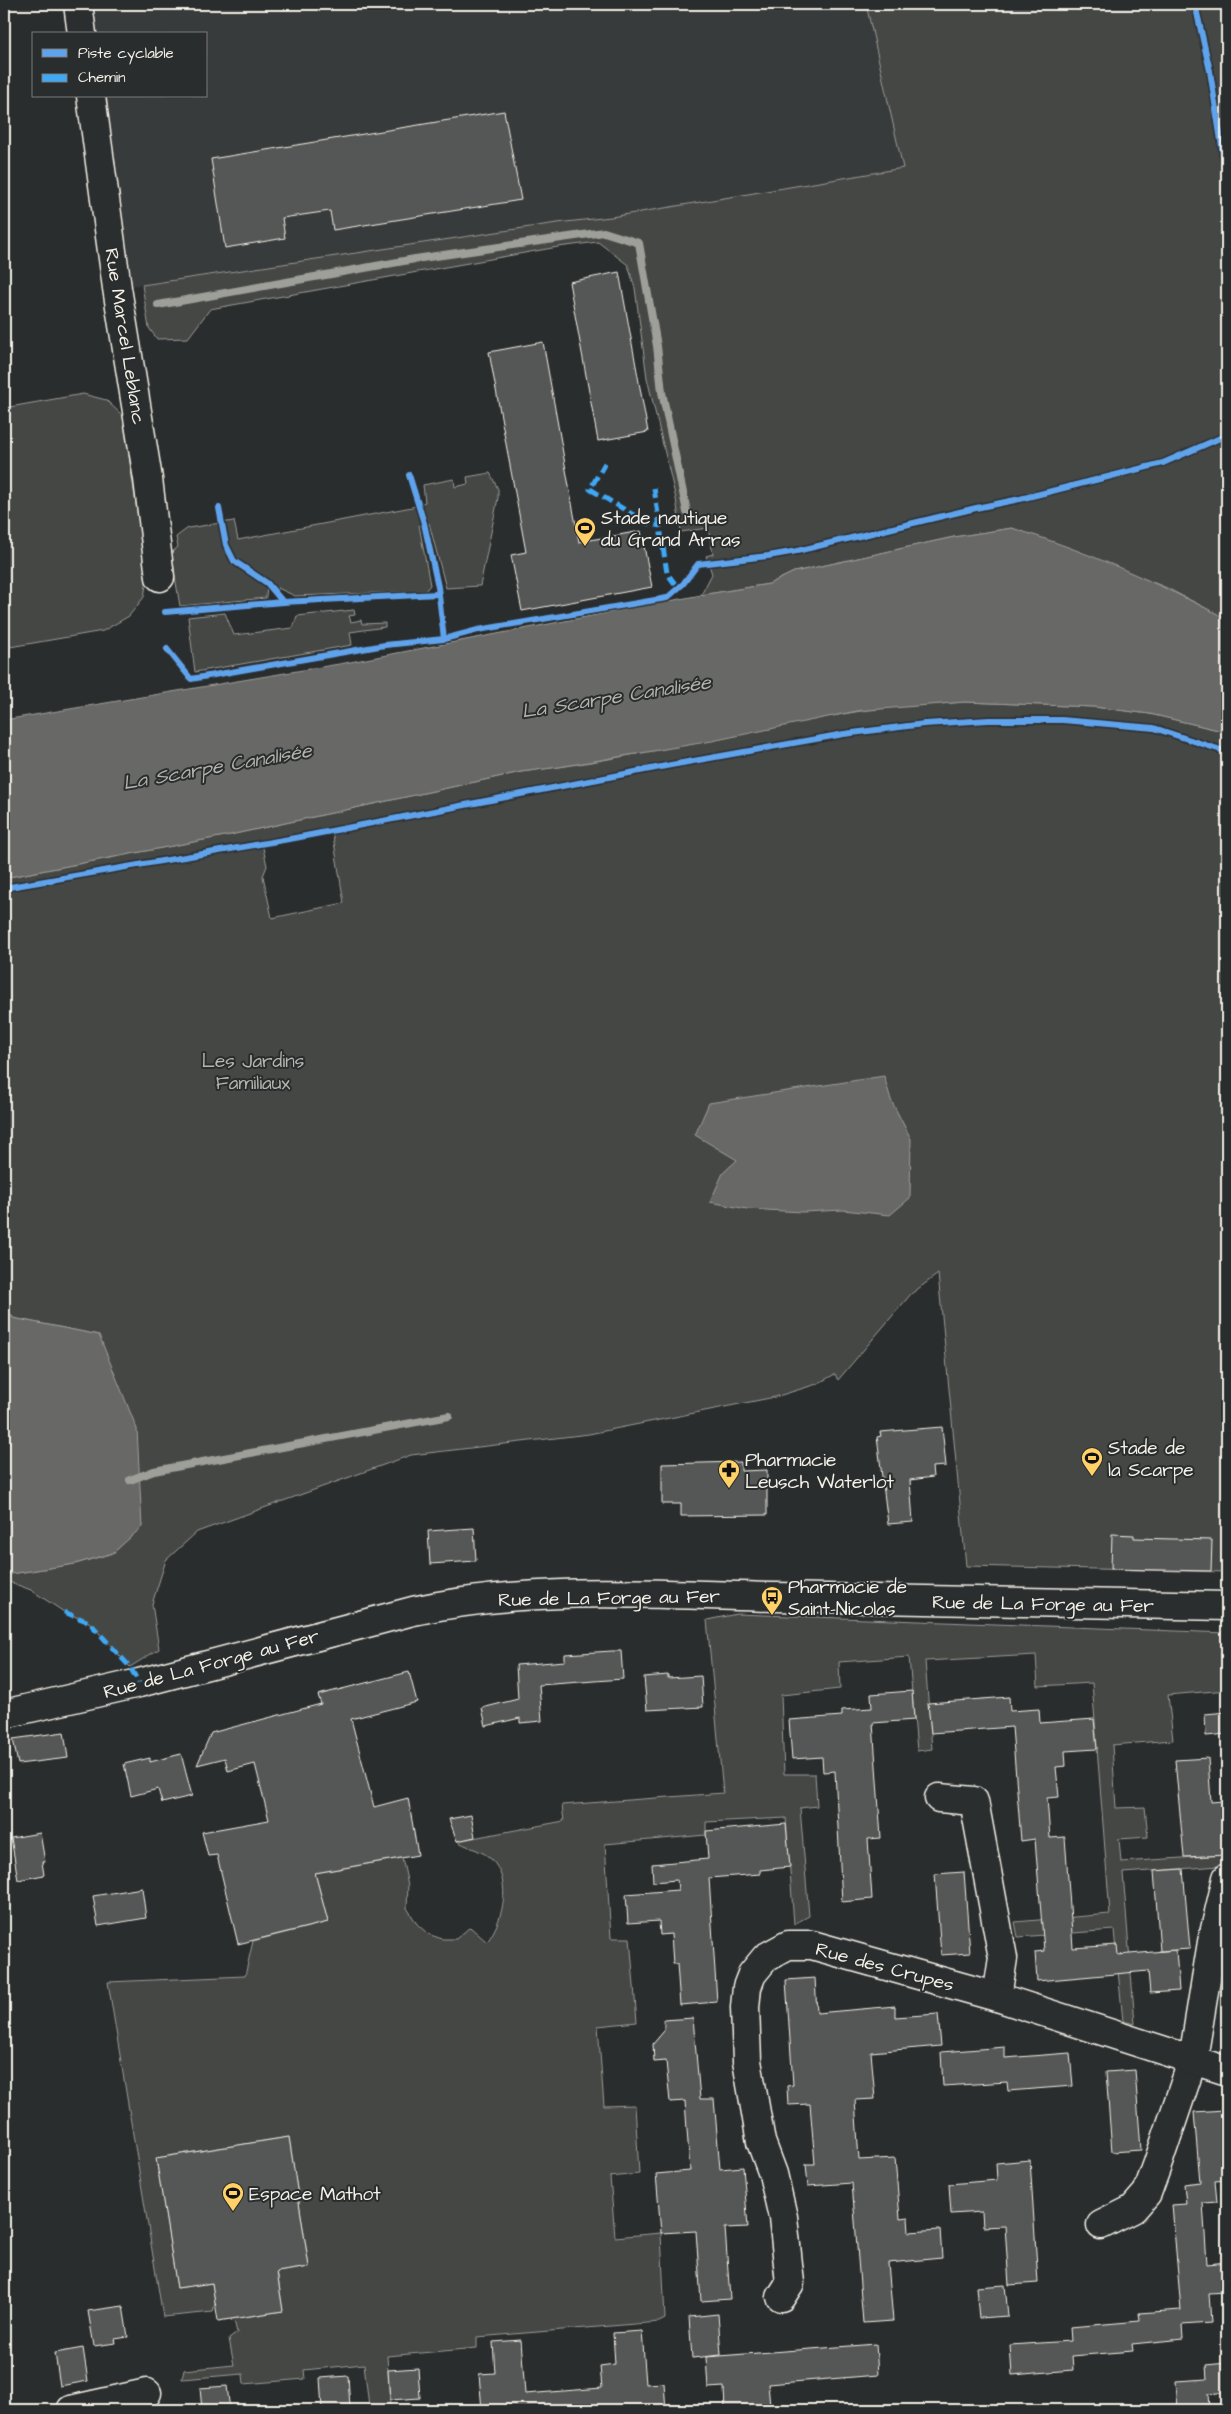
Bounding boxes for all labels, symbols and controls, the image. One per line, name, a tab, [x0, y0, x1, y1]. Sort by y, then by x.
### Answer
legend	[32, 32, 208, 98]
text: Piste cyclable	[78, 43, 174, 65]
text: Chemin	[78, 67, 126, 88]
street label: Rue Marcel Leblanc	[97, 246, 152, 426]
place label: Stade nautique du Grand Arras	[601, 505, 741, 554]
sports icon: Stade nautique du Grand Arras	[573, 516, 597, 547]
water label: La Scarpe Canalisée	[520, 668, 714, 726]
water label: La Scarpe Canalisée	[121, 736, 315, 797]
park label: Les Jardins Familiaux	[202, 1048, 304, 1097]
place label: Stade de la Scarpe	[1108, 1435, 1194, 1484]
sports icon: Stade de la Scarpe	[1080, 1446, 1104, 1477]
place label: Pharmacie Leusch Waterlot	[745, 1447, 894, 1496]
pharmacy icon: Pharmacie Leusch Waterlot	[717, 1458, 741, 1489]
place label: Pharmacie de Saint-Nicolas	[788, 1574, 907, 1623]
street label: Rue de La Forge au Fer	[498, 1583, 721, 1615]
bus stop icon: Pharmacie de Saint-Nicolas	[760, 1585, 784, 1616]
street label: Rue de La Forge au Fer	[932, 1589, 1155, 1621]
street label: Rue de La Forge au Fer	[101, 1623, 323, 1707]
street label: Rue des Crupes	[812, 1936, 957, 1999]
sports icon: Espace Mathot	[221, 2181, 245, 2212]
place label: Espace Mathot	[249, 2181, 381, 2208]

